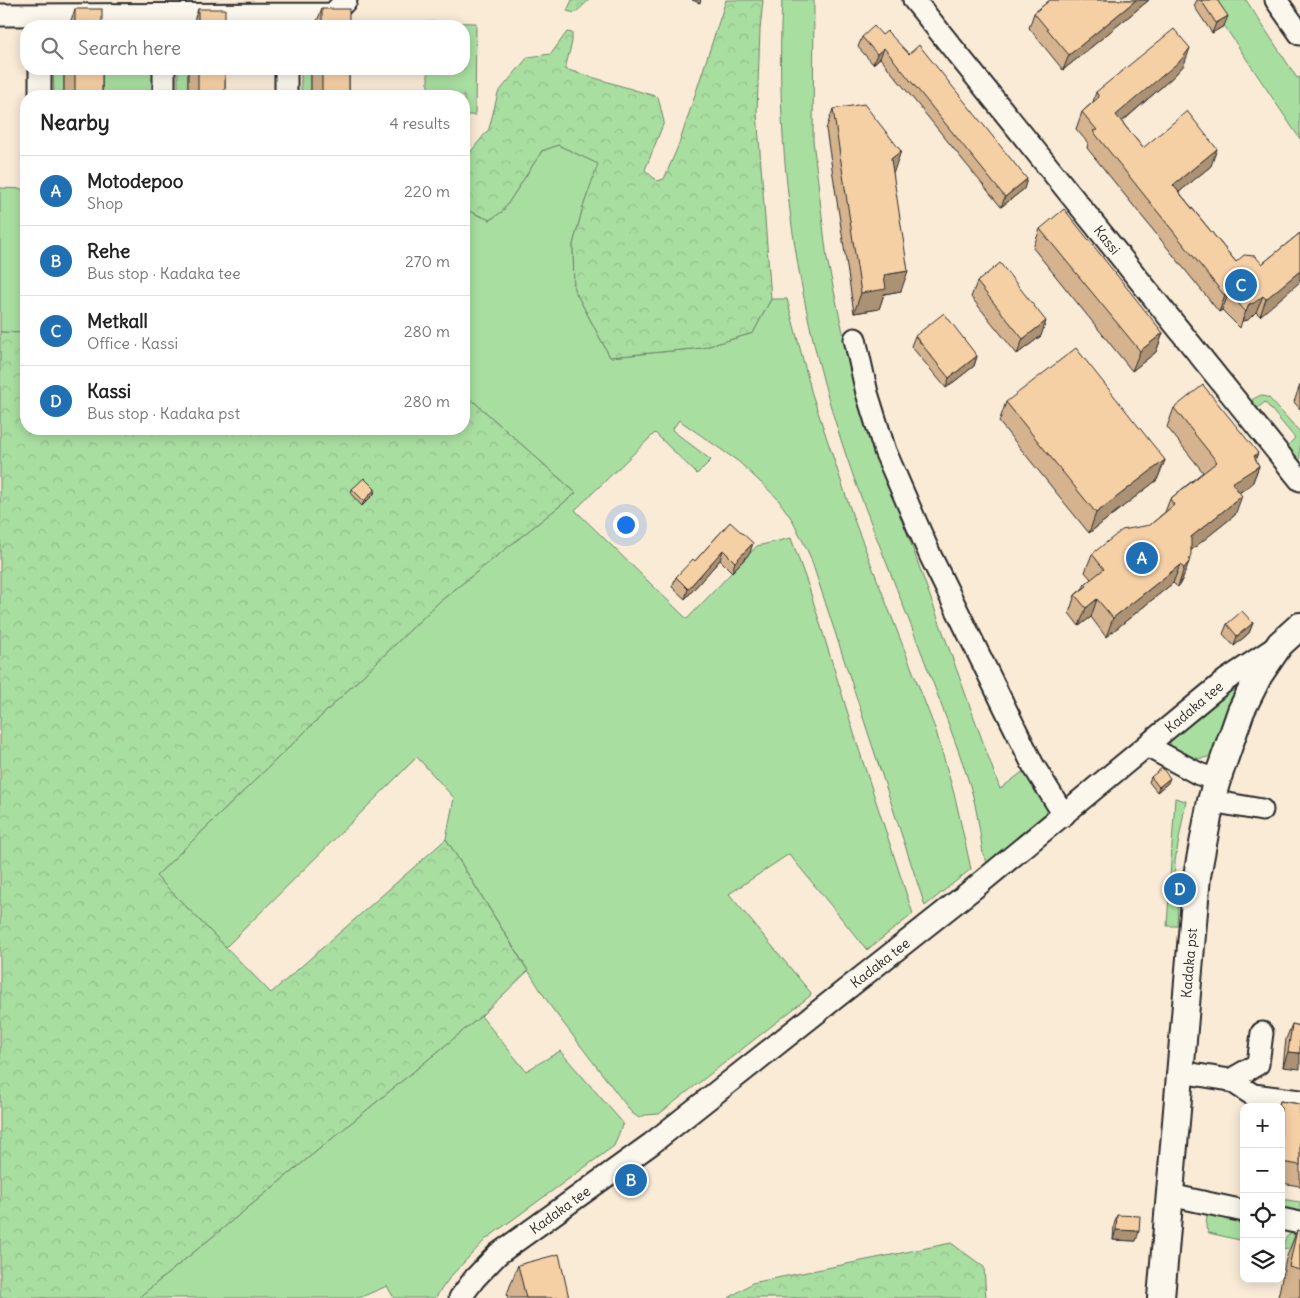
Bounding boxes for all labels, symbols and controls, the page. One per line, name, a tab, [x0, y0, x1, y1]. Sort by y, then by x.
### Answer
search box	[20, 20, 470, 75]
icon: search	[38, 34, 66, 62]
text: Search here	[78, 36, 181, 60]
text: Nearby	[40, 109, 110, 136]
text: 4 results	[389, 113, 450, 133]
text: Motodepoo	[87, 169, 183, 193]
text: A	[51, 181, 61, 201]
text: 220 m	[404, 181, 450, 201]
text: Shop	[87, 193, 123, 213]
street label: Kassi	[1090, 222, 1124, 258]
text: Rehe	[87, 239, 130, 263]
text: B	[51, 251, 61, 271]
text: 270 m	[405, 251, 450, 271]
text: Bus stop · Kadaka tee	[87, 263, 241, 283]
pin: C	[1225, 266, 1257, 304]
text: Metkall	[87, 309, 148, 333]
text: C	[51, 321, 61, 341]
text: 280 m	[404, 321, 450, 341]
text: Office · Kassi	[87, 333, 178, 353]
text: Kassi	[87, 379, 131, 403]
text: D	[50, 391, 62, 411]
text: 280 m	[404, 391, 450, 411]
text: Bus stop · Kadaka pst	[87, 403, 240, 423]
your location	[613, 512, 639, 538]
pin: A	[1126, 539, 1158, 577]
street label: Kadaka tee	[1161, 677, 1227, 737]
pin: D	[1164, 870, 1196, 908]
street label: Kadaka pst	[1177, 927, 1201, 999]
street label: Kadaka tee	[847, 934, 913, 992]
map controls	[1240, 1103, 1285, 1283]
button: +	[1240, 1103, 1285, 1148]
button: −	[1240, 1148, 1285, 1193]
pin: B	[615, 1161, 647, 1199]
street label: Kadaka tee	[526, 1182, 594, 1238]
button: locate	[1240, 1193, 1285, 1238]
button: layers	[1240, 1238, 1285, 1283]

